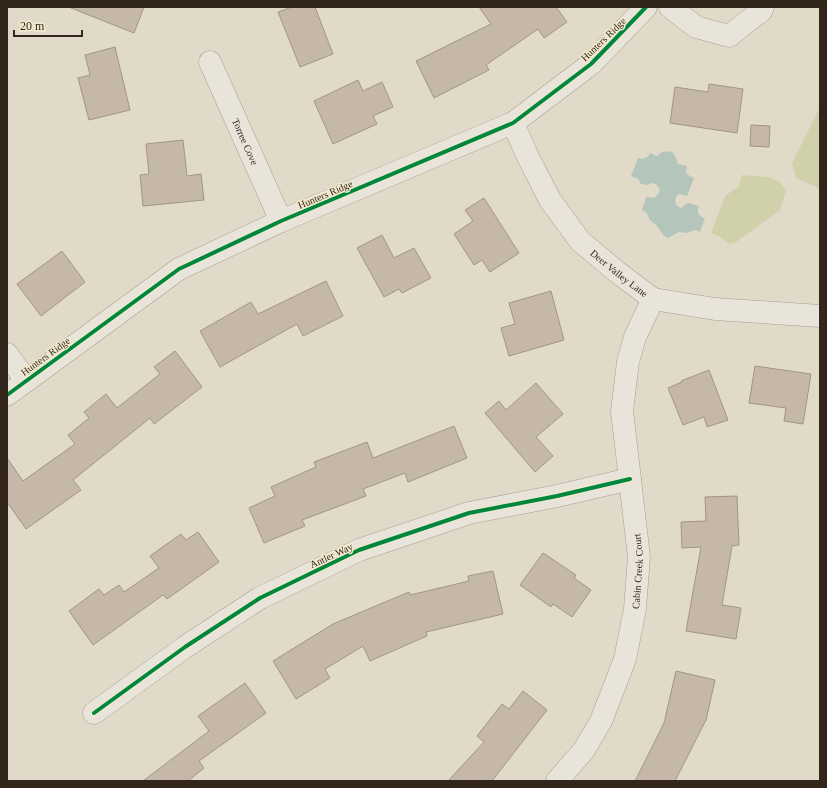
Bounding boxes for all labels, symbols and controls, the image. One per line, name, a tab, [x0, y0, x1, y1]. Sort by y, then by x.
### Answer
scale bar	[14, 12, 82, 38]
street label: Hunters Ridge	[579, 15, 628, 63]
text: 20 m	[20, 19, 45, 33]
street label: Torree Cove	[230, 117, 260, 167]
street label: Hunters Ridge	[296, 178, 355, 211]
street label: Deer Valley Lane	[588, 247, 650, 300]
street label: Hunters Ridge	[19, 335, 72, 378]
street label: Cabin Creek Court	[630, 533, 645, 609]
street label: Antler Way	[308, 541, 354, 570]

